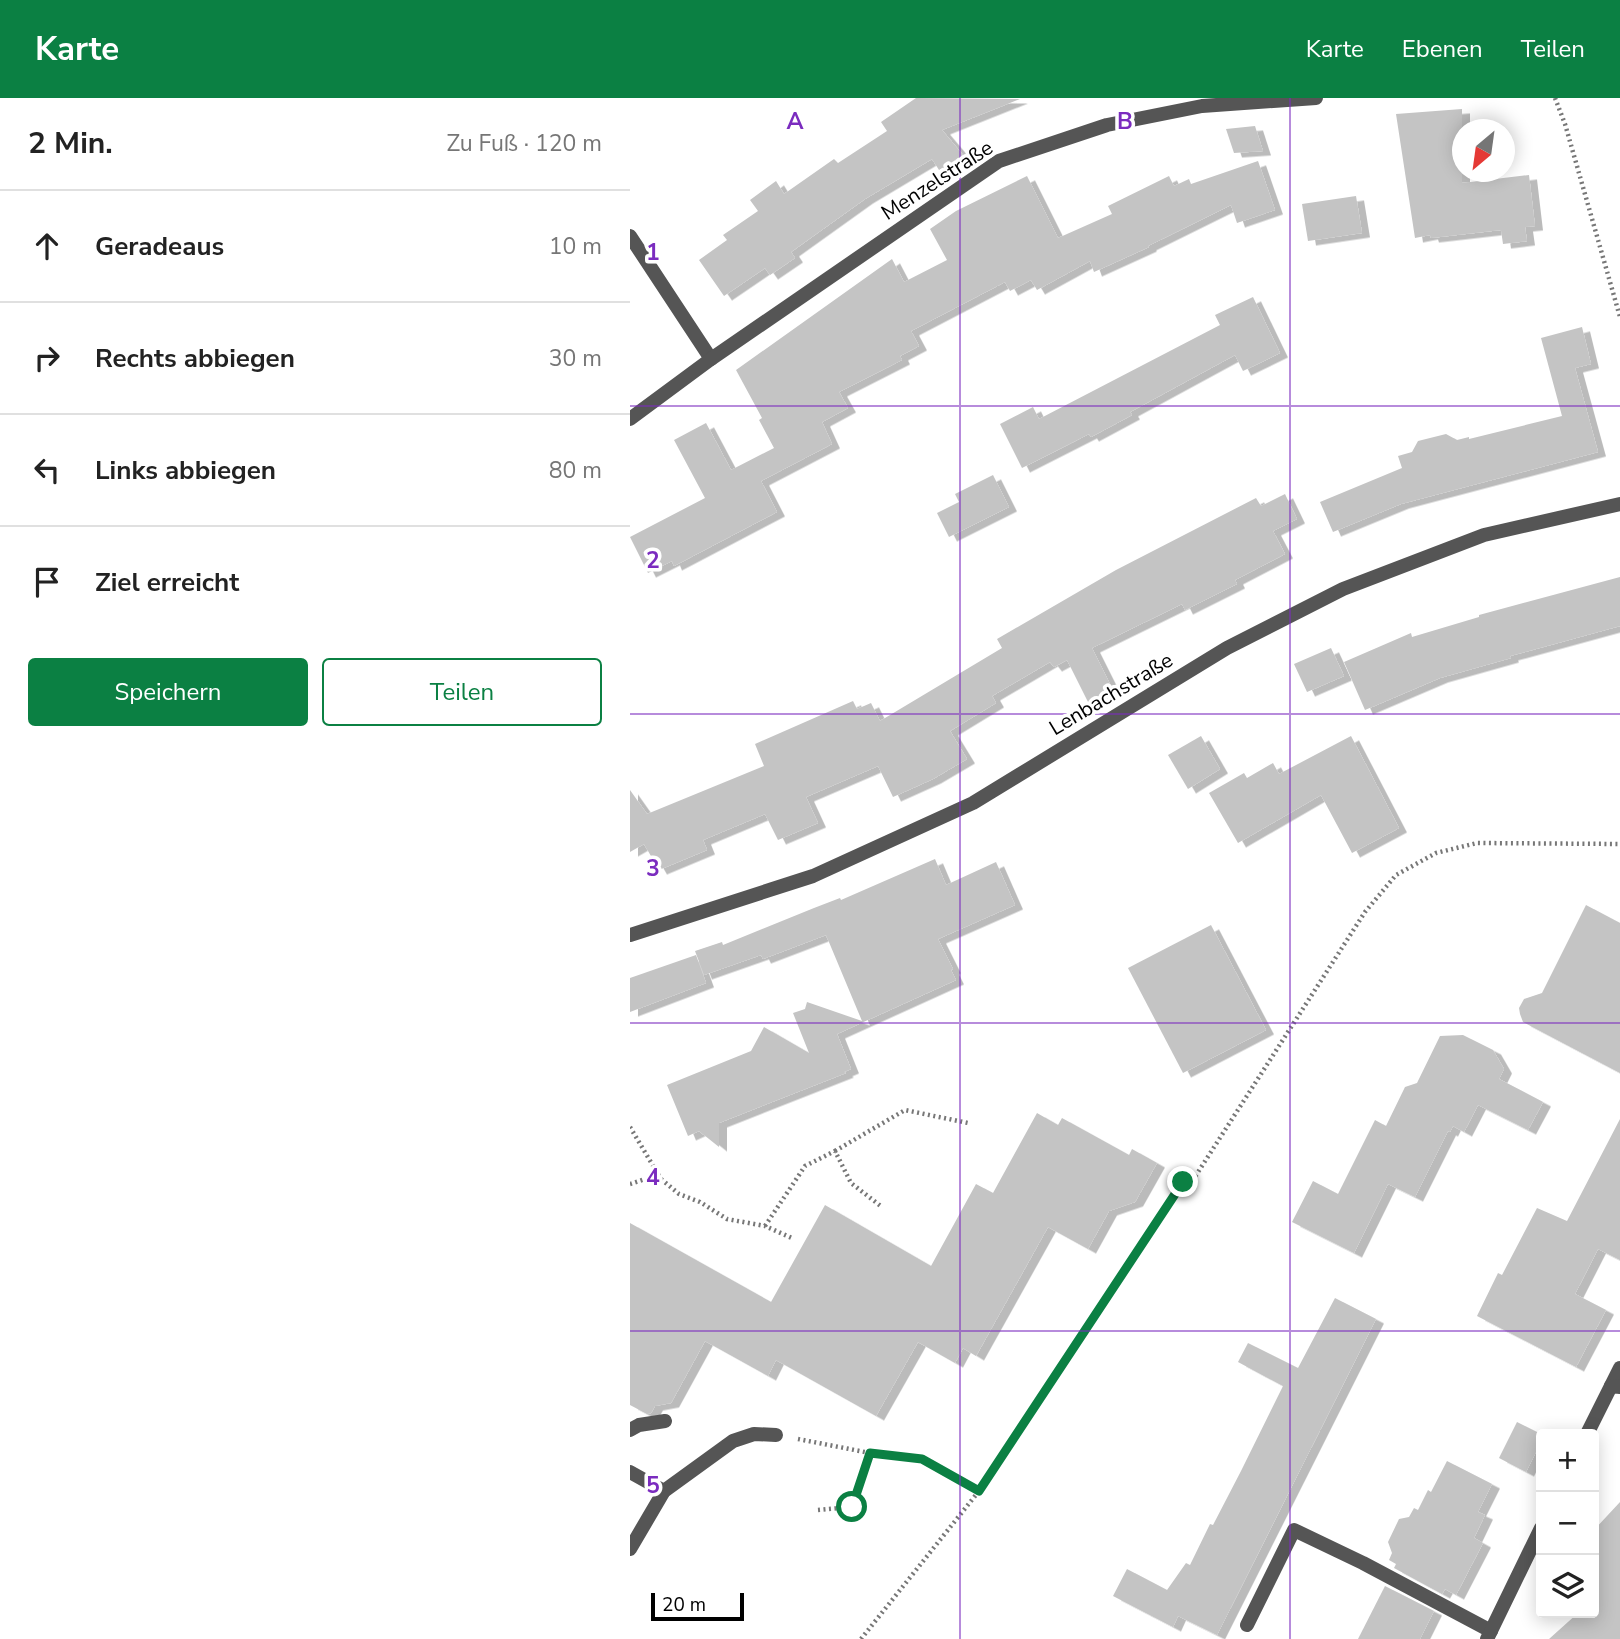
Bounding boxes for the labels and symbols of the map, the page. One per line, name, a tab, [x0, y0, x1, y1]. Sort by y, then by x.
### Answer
text: A	[786, 106, 804, 137]
text: B	[1117, 106, 1133, 137]
north arrow	[1452, 119, 1515, 182]
street label: Menzelstraße	[876, 133, 998, 227]
text: 1	[646, 237, 660, 268]
text: 2	[646, 545, 660, 576]
street label: Lenbachstraße	[1044, 646, 1178, 742]
text: 3	[646, 853, 660, 884]
text: 4	[646, 1162, 660, 1193]
route end	[1167, 1166, 1198, 1197]
text: 5	[646, 1470, 660, 1501]
route start	[836, 1491, 867, 1522]
scale bar	[651, 1590, 744, 1622]

